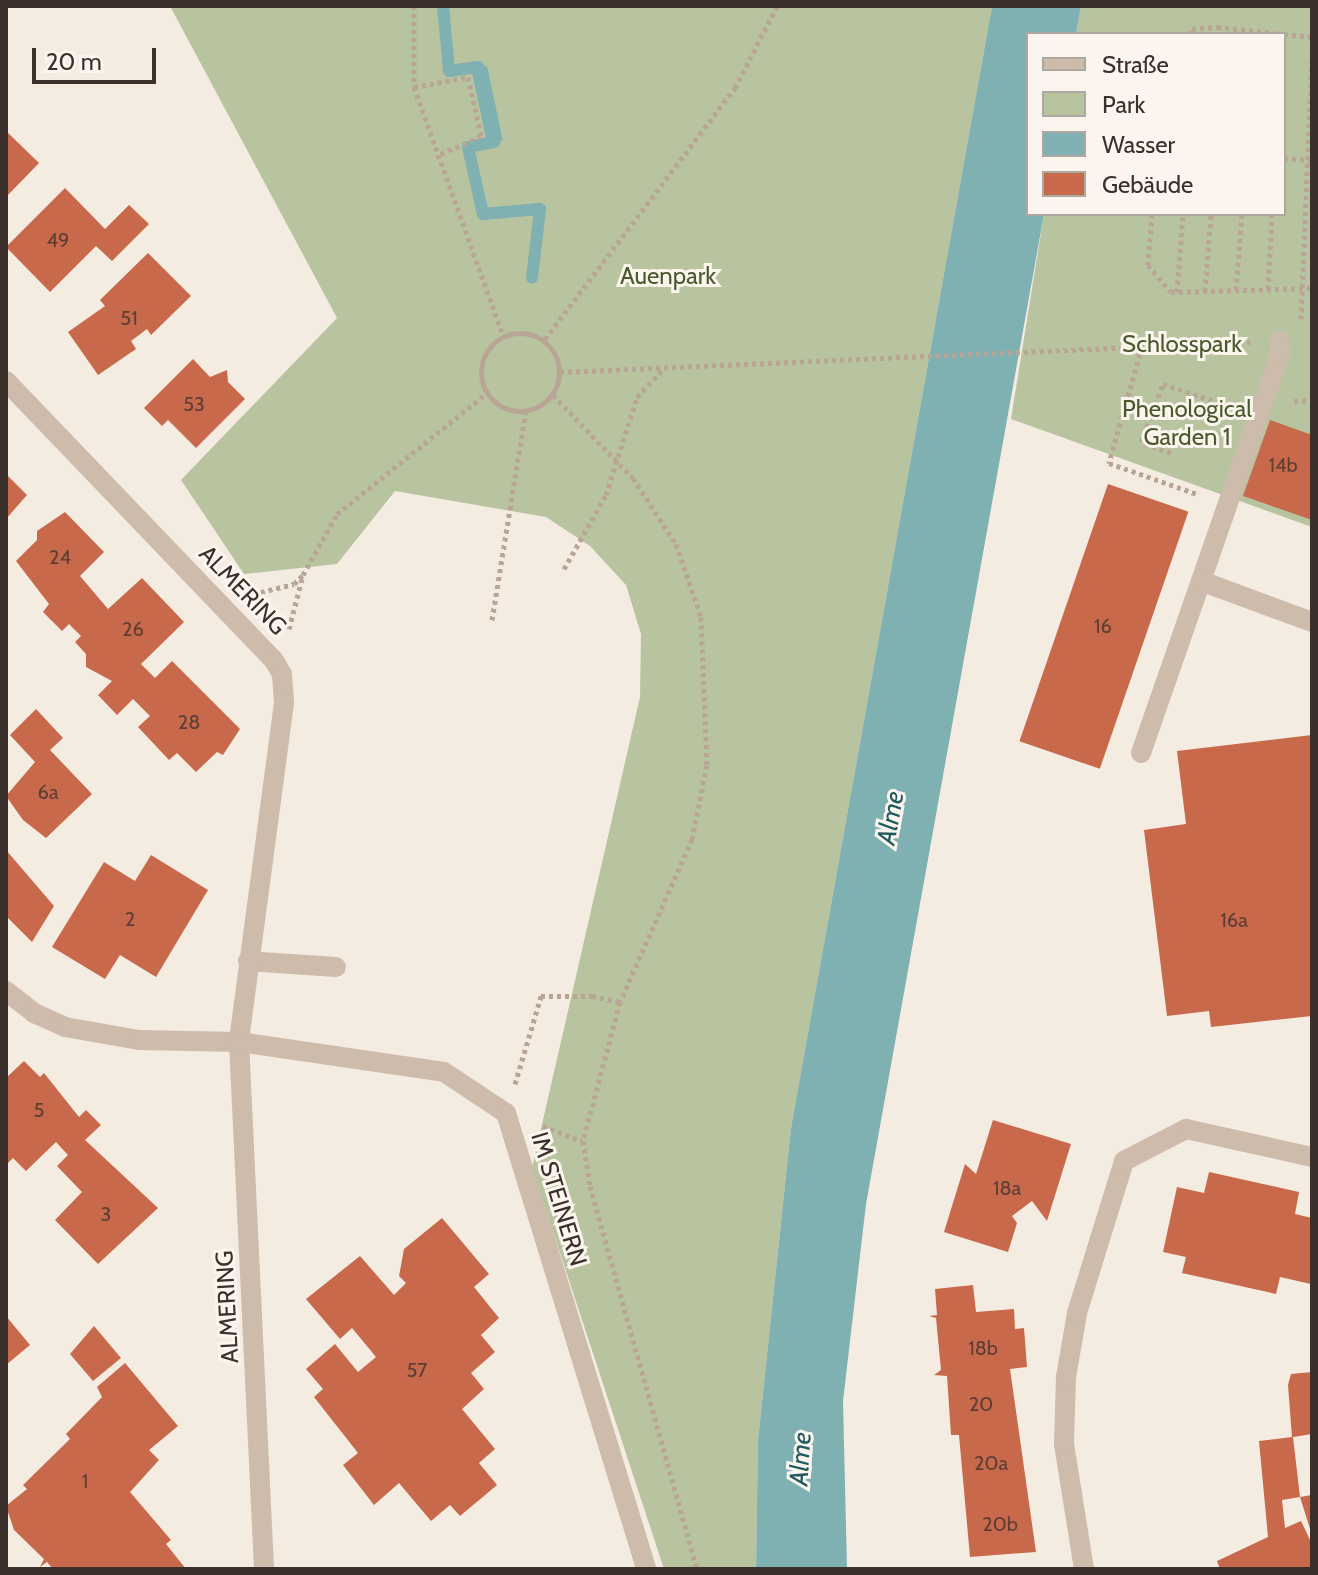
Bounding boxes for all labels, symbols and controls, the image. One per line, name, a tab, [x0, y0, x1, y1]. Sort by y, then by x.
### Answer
scale bar	[36, 32, 160, 82]
legend	[1026, 32, 1286, 216]
text: 20 m	[46, 47, 102, 76]
text: Straße	[1102, 50, 1169, 79]
text: Park	[1102, 90, 1145, 119]
text: Wasser	[1102, 130, 1175, 159]
text: Gebäude	[1102, 170, 1193, 199]
house number: 49	[47, 228, 69, 252]
park label: Auenpark	[620, 262, 716, 290]
house number: 51	[120, 306, 138, 330]
park label: Schlosspark	[1122, 330, 1242, 358]
house number: 53	[183, 392, 205, 416]
park label: Phenological Garden 1	[1122, 395, 1252, 451]
house number: 14b	[1268, 453, 1298, 477]
street label: ALMERING	[193, 539, 293, 641]
house number: 24	[49, 545, 71, 569]
house number: 16	[1094, 614, 1112, 638]
house number: 26	[122, 617, 144, 641]
house number: 28	[178, 710, 200, 734]
house number: 6a	[38, 780, 58, 804]
water label: Alme	[871, 789, 911, 847]
house number: 2	[125, 907, 135, 931]
house number: 16a	[1220, 908, 1248, 932]
house number: 5	[34, 1098, 44, 1122]
street label: IM STEINERN	[525, 1128, 593, 1270]
house number: 18a	[993, 1176, 1021, 1200]
house number: 3	[101, 1202, 111, 1226]
street label: ALMERING	[210, 1250, 244, 1364]
house number: 18b	[968, 1336, 998, 1360]
house number: 57	[407, 1358, 427, 1382]
house number: 20	[969, 1392, 993, 1416]
water label: Alme	[784, 1431, 818, 1487]
house number: 20a	[974, 1451, 1008, 1475]
house number: 1	[82, 1469, 88, 1493]
house number: 20b	[982, 1512, 1018, 1536]

